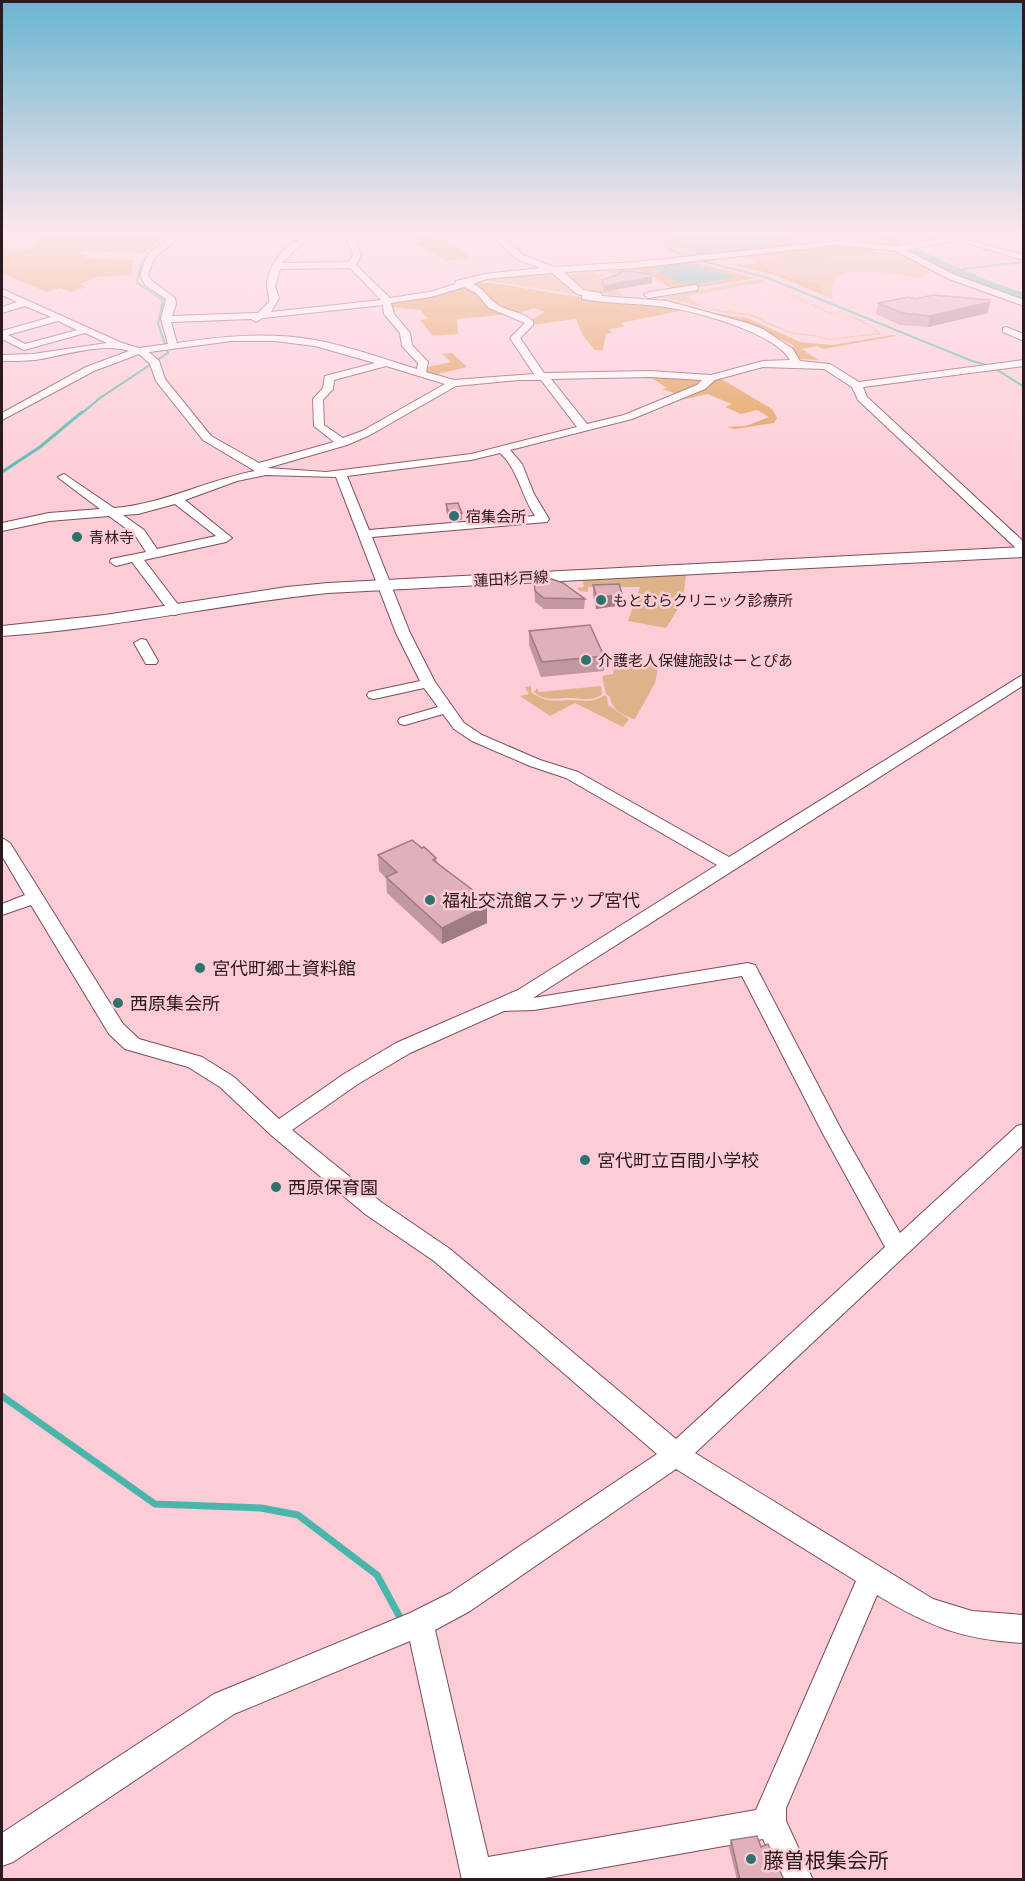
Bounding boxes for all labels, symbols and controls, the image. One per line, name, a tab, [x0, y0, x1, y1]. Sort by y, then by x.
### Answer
place label: 宿集会所	[466, 507, 526, 525]
marker: 宿集会所	[447, 509, 461, 523]
place label: 青林寺	[89, 528, 134, 546]
marker: 青林寺	[70, 530, 84, 544]
street label: 蓮田杉戸線	[473, 567, 549, 589]
place label: もとむらクリニック診療所	[613, 591, 793, 609]
marker: もとむらクリニック診療所	[594, 593, 608, 607]
place label: 介護老人保健施設はーとぴあ	[598, 651, 793, 669]
marker: 介護老人保健施設はーとぴあ	[579, 653, 593, 667]
place label: 福祉交流館ステップ宮代	[442, 889, 640, 911]
marker: 福祉交流館ステップ宮代	[423, 893, 437, 907]
place label: 宮代町郷土資料館	[212, 957, 356, 979]
marker: 宮代町郷土資料館	[193, 961, 207, 975]
place label: 西原集会所	[130, 992, 220, 1014]
marker: 西原集会所	[111, 996, 125, 1010]
place label: 宮代町立百間小学校	[597, 1149, 759, 1171]
marker: 宮代町立百間小学校	[578, 1153, 592, 1167]
place label: 西原保育園	[288, 1176, 378, 1198]
marker: 西原保育園	[269, 1180, 283, 1194]
place label: 藤曽根集会所	[763, 1847, 889, 1872]
marker: 藤曽根集会所	[744, 1852, 758, 1866]

